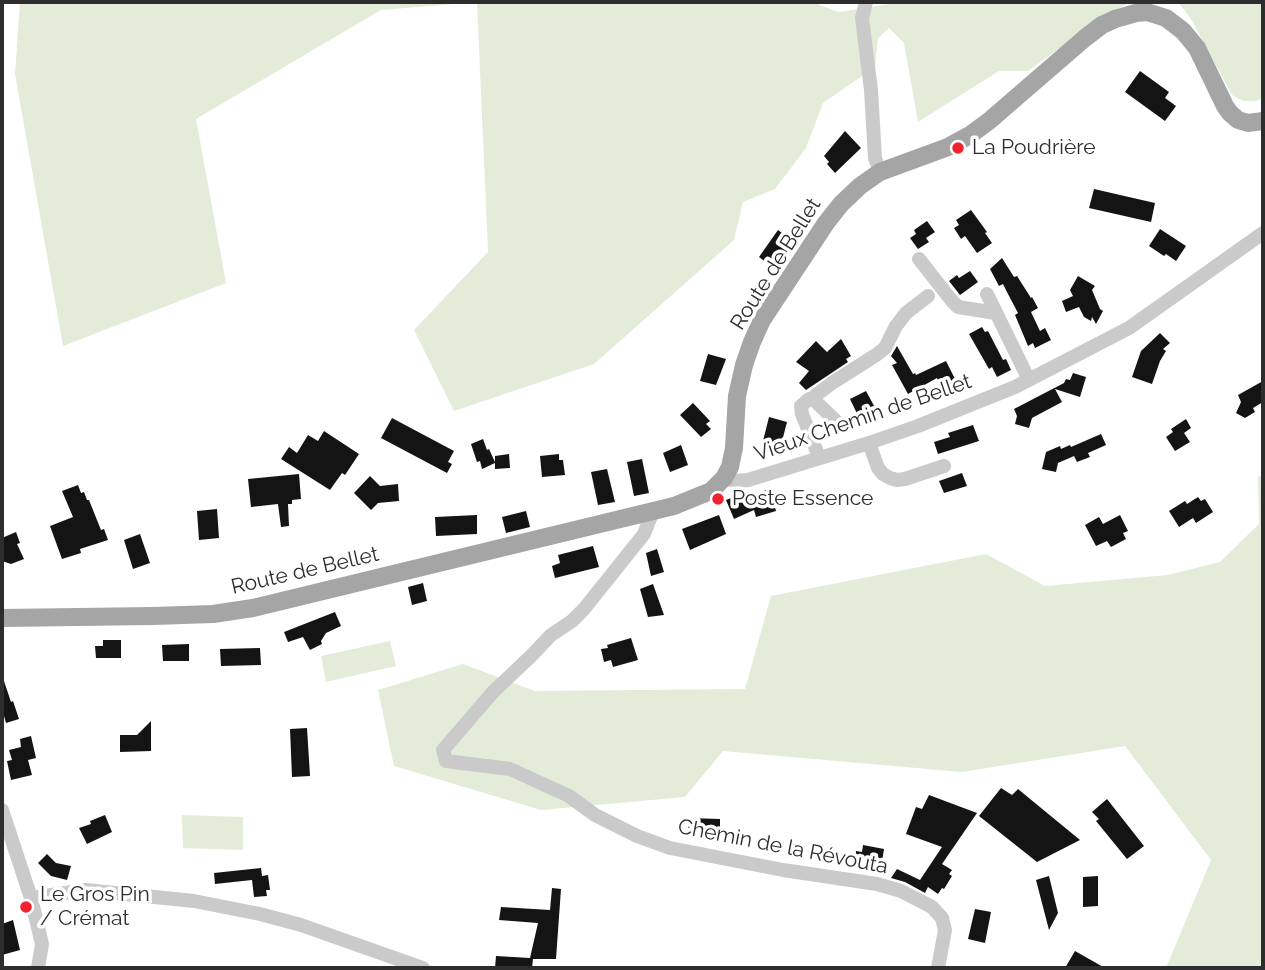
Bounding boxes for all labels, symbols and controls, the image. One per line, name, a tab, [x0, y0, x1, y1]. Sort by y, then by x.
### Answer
place label: La Poudrière	[972, 135, 1096, 161]
marker: La Poudrière	[950, 140, 966, 156]
street label: Route de Bellet	[725, 193, 827, 335]
street label: Vieux Chemin de Bellet	[751, 369, 975, 467]
place label: Poste Essence	[732, 486, 873, 512]
marker: Poste Essence	[710, 491, 726, 507]
street label: Route de Bellet	[229, 542, 381, 600]
street label: Chemin de la Révouta	[676, 814, 890, 880]
place label: Le Gros Pin / Crémat	[40, 882, 150, 932]
marker: Le Gros Pin / Crémat	[18, 899, 34, 915]

